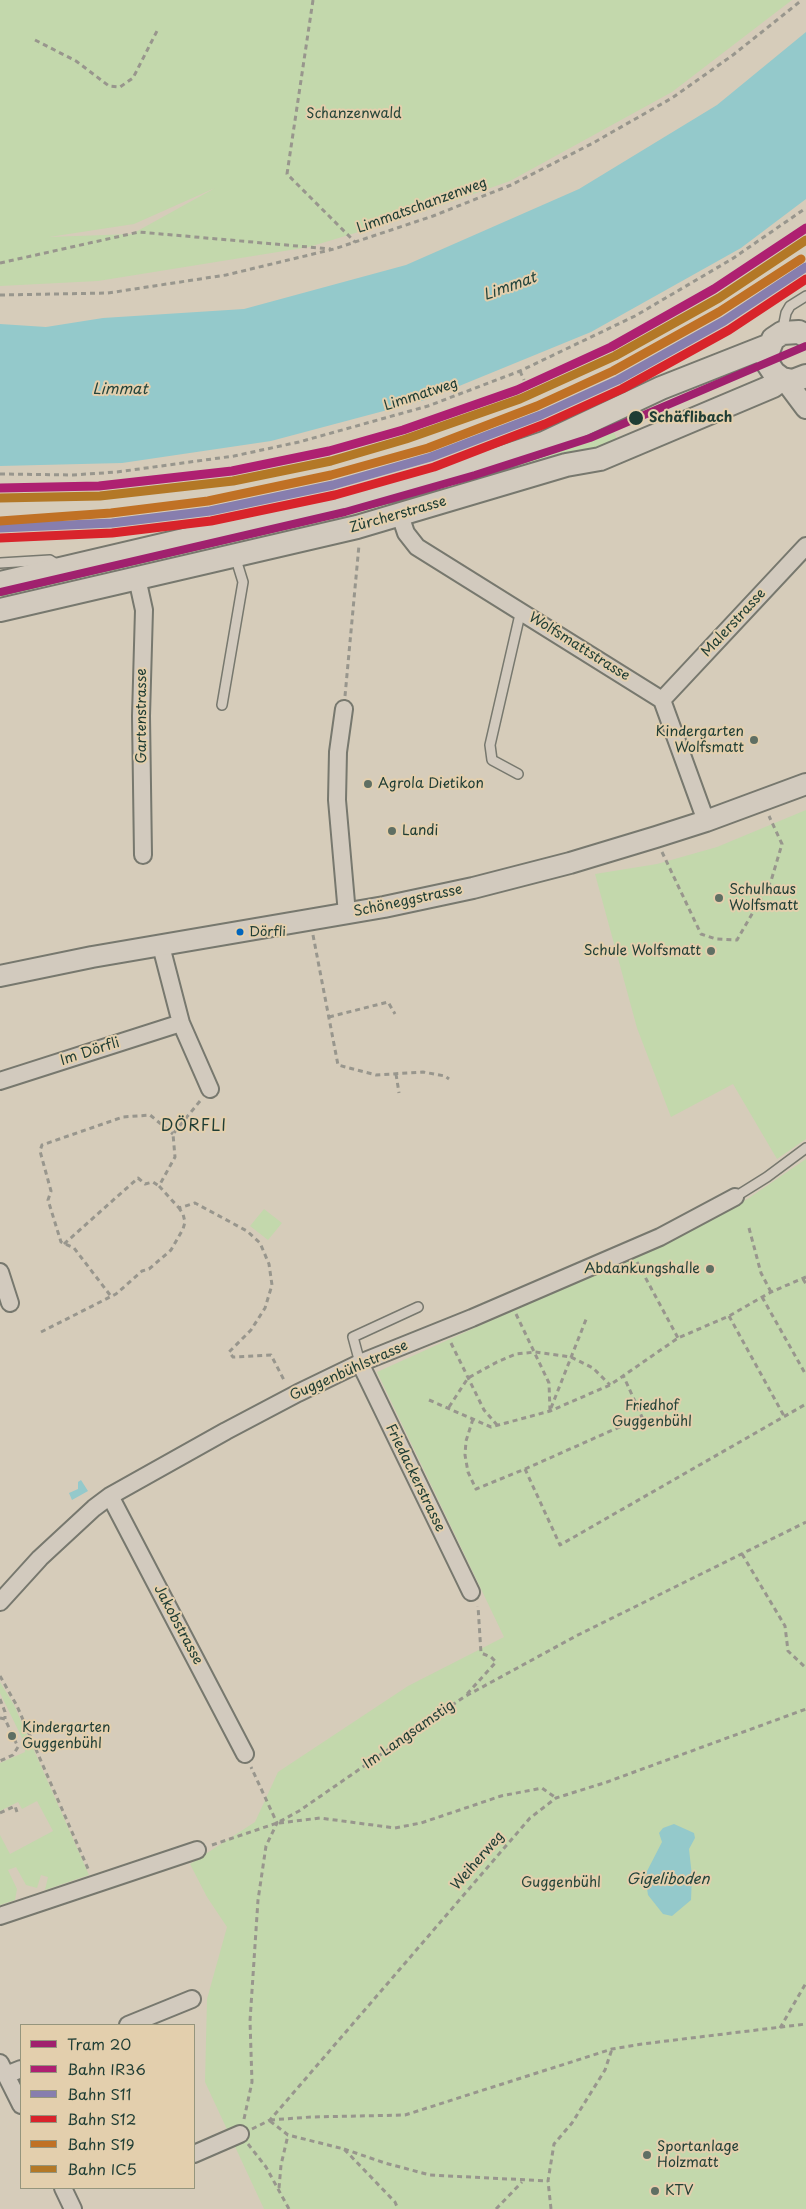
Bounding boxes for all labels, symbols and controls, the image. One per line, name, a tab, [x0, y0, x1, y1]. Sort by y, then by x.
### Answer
park label: Schanzenwald	[306, 106, 402, 122]
street label: Limmatschanzenweg	[355, 175, 489, 237]
water label: Limmat	[481, 269, 539, 305]
street label: Limmatweg	[382, 375, 460, 415]
water label: Limmat	[92, 381, 148, 399]
marker: Schäflibach	[627, 409, 645, 427]
place label: Schäflibach	[649, 410, 732, 426]
street label: Zürcherstrasse	[348, 493, 448, 537]
street label: Malerstrasse	[698, 586, 770, 660]
street label: Wolfsmattstrasse	[525, 609, 633, 685]
street label: Gartenstrasse	[134, 668, 150, 764]
place label: Kindergarten Wolfsmatt	[656, 724, 744, 756]
marker: Kindergarten Wolfsmatt	[748, 734, 760, 746]
place label: Agrola Dietikon	[378, 776, 484, 792]
marker: Agrola Dietikon	[362, 778, 374, 790]
place label: Landi	[402, 823, 438, 839]
marker: Landi	[386, 825, 398, 837]
street label: Schöneggstrasse	[352, 881, 464, 921]
place label: Schulhaus Wolfsmatt	[729, 882, 798, 914]
marker: Schulhaus Wolfsmatt	[713, 892, 725, 904]
place label: Dörfli	[249, 924, 286, 940]
marker: Dörfli	[235, 927, 245, 937]
place label: Schule Wolfsmatt	[584, 943, 701, 959]
marker: Schule Wolfsmatt	[705, 945, 717, 957]
street label: Im Dörfli	[58, 1035, 122, 1069]
district label: DÖRFLI	[161, 1117, 227, 1137]
place label: Abdankungshalle	[584, 1261, 700, 1277]
marker: Abdankungshalle	[704, 1263, 716, 1275]
street label: Guggenbühlstrasse	[287, 1337, 411, 1405]
park label: Friedhof Guggenbühl	[612, 1398, 692, 1430]
street label: Friedackerstrasse	[382, 1421, 448, 1535]
street label: Jakobstrasse	[150, 1582, 206, 1668]
street label: Im Langsamstig	[360, 1697, 458, 1773]
place label: Kindergarten Guggenbühl	[22, 1720, 110, 1752]
marker: Kindergarten Guggenbühl	[6, 1730, 18, 1742]
street label: Weiherweg	[448, 1828, 508, 1894]
water label: Gigeliboden	[626, 1871, 710, 1889]
park label: Guggenbühl	[521, 1875, 601, 1891]
legend	[20, 2024, 195, 2189]
text: Tram 20	[67, 2032, 131, 2055]
text: Bahn IR36	[67, 2057, 146, 2080]
text: Bahn S11	[67, 2082, 131, 2105]
text: Bahn S12	[67, 2107, 136, 2130]
text: Bahn S19	[67, 2132, 134, 2155]
place label: Sportanlage Holzmatt	[657, 2139, 739, 2172]
marker: Sportanlage Holzmatt	[641, 2149, 653, 2161]
text: Bahn IC5	[67, 2157, 137, 2180]
place label: KTV	[665, 2183, 694, 2199]
marker: KTV	[649, 2185, 661, 2197]

